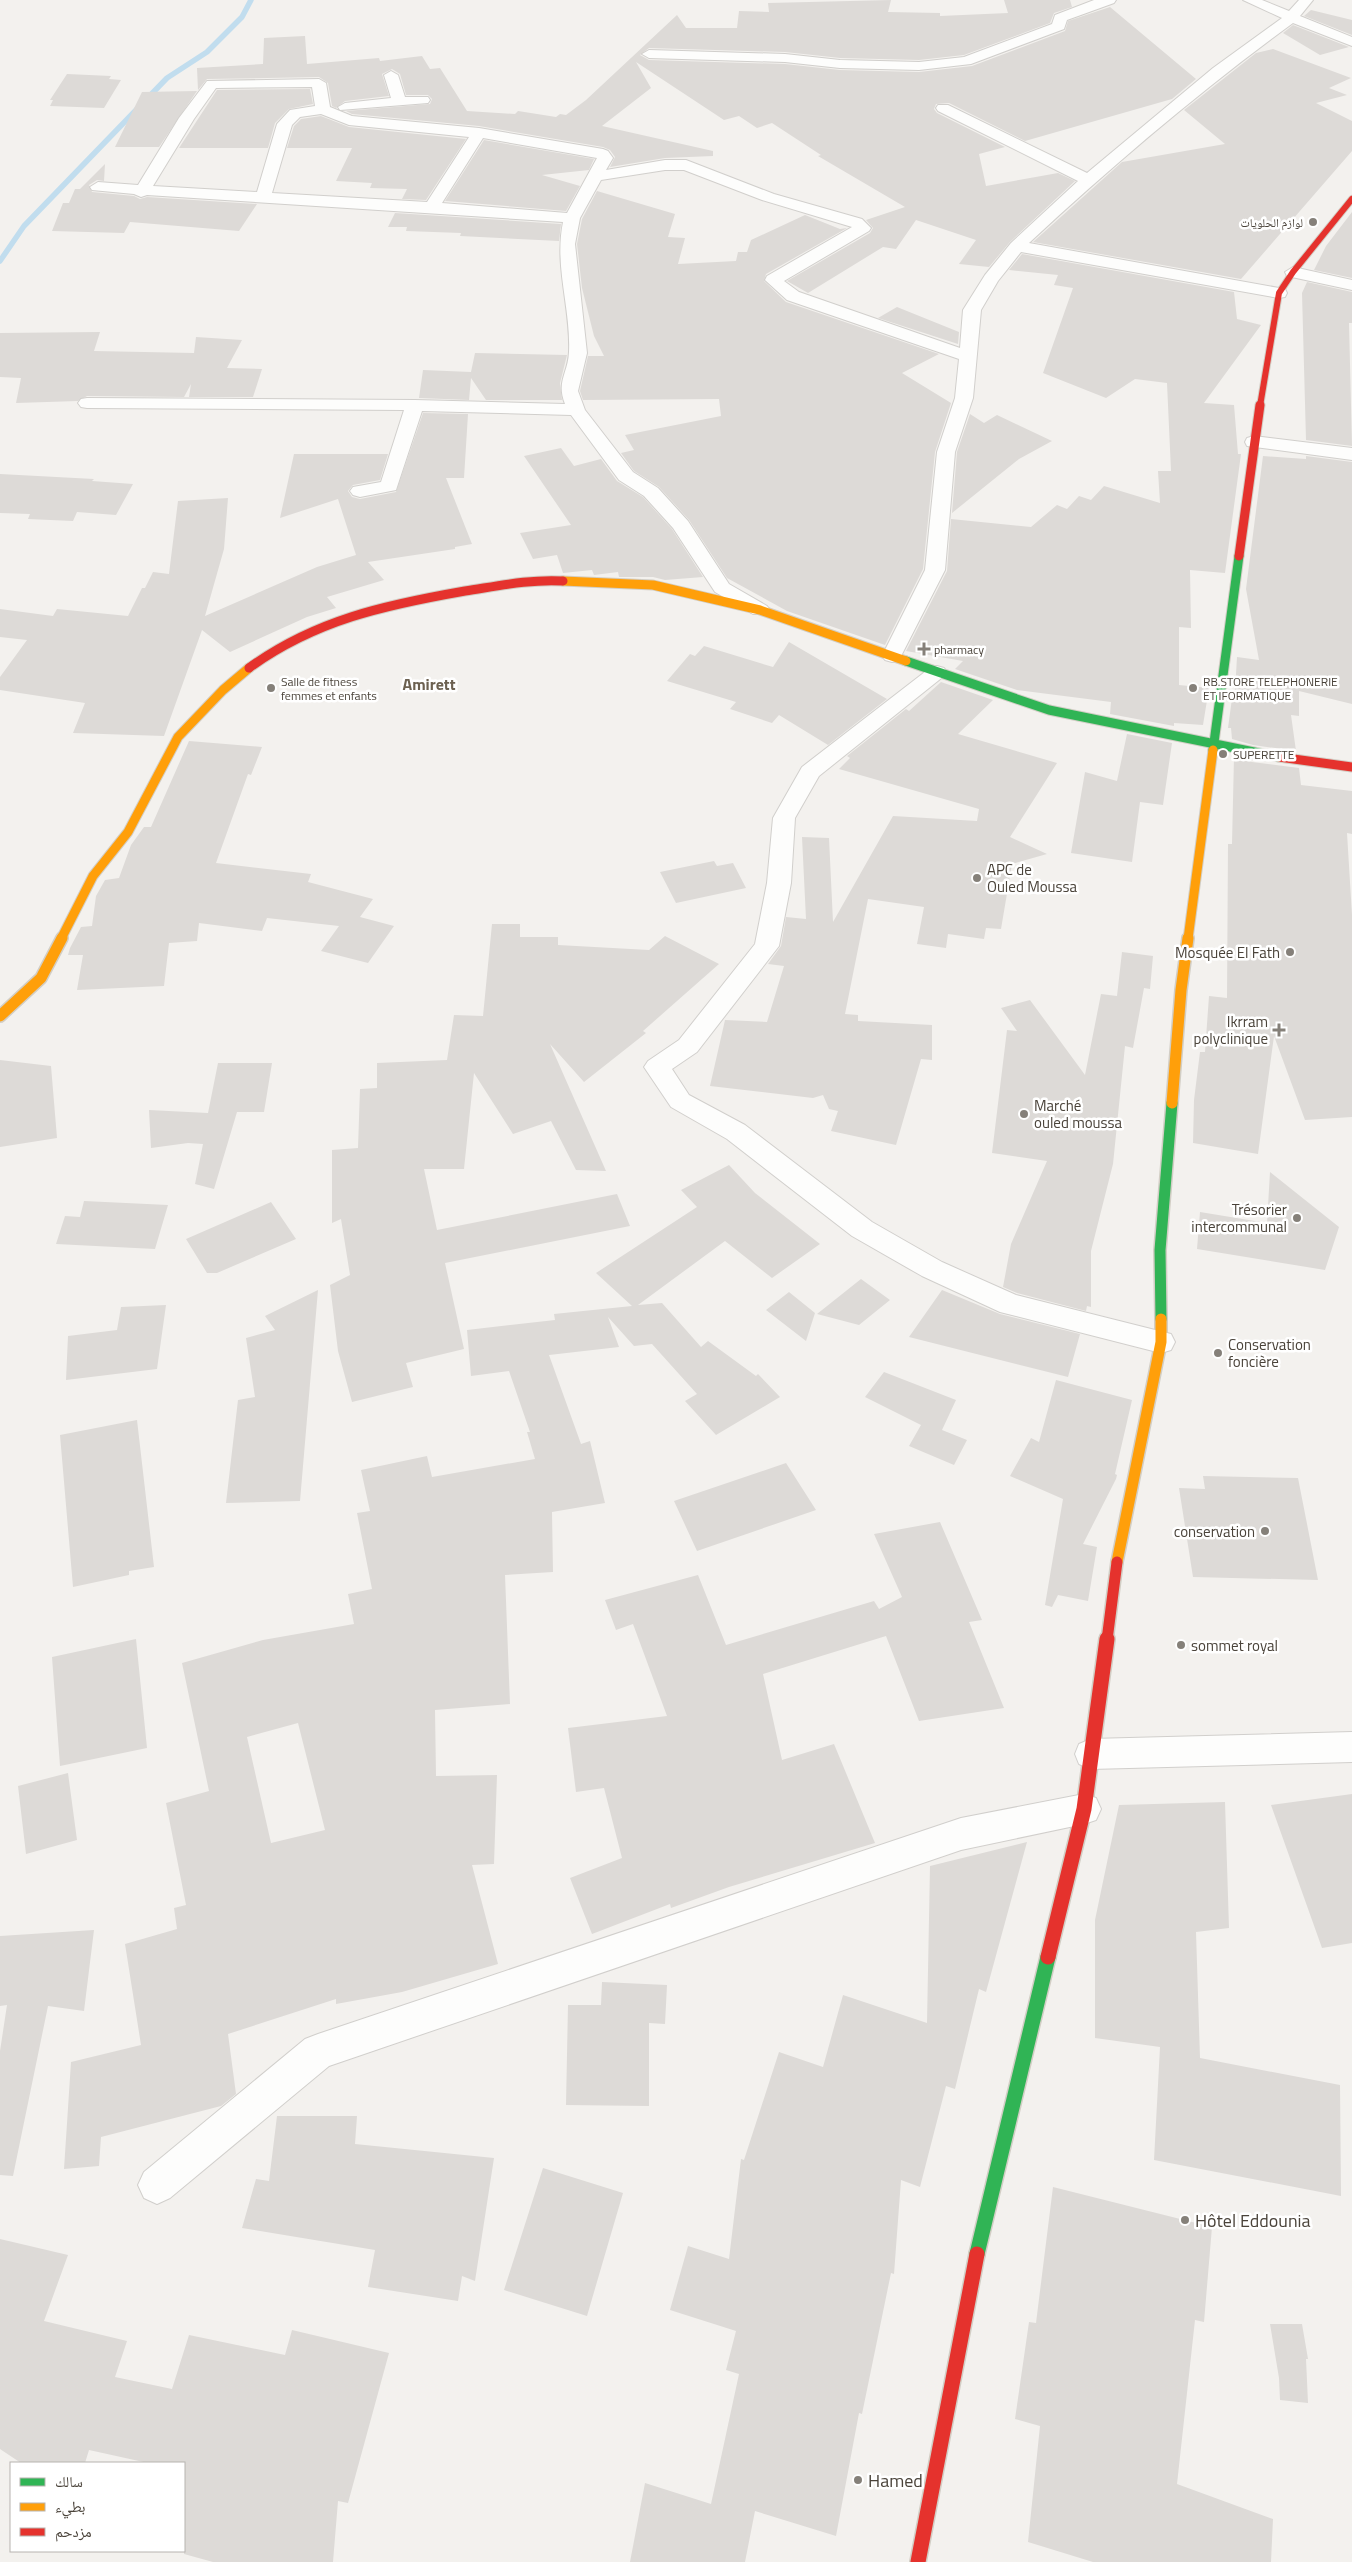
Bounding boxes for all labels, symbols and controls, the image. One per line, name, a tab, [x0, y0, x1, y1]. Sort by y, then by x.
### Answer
place label: لوازم الحلويات	[1240, 213, 1303, 232]
marker: لوازم الحلويات	[1307, 216, 1319, 228]
place label: pharmacy	[934, 640, 984, 659]
marker: pharmacy	[918, 643, 930, 655]
place label: Salle de fitness femmes et enfants	[281, 672, 377, 705]
district label: Amirett	[403, 672, 456, 696]
place label: RB.STORE TELEPHONERIE ET IFORMATIQUE	[1203, 672, 1338, 705]
marker: Salle de fitness femmes et enfants	[265, 682, 277, 694]
marker: RB.STORE TELEPHONERIE ET IFORMATIQUE	[1187, 682, 1199, 694]
place label: SUPERETTE	[1233, 745, 1295, 764]
marker: SUPERETTE	[1217, 748, 1229, 760]
place label: APC de Ouled Moussa	[987, 858, 1078, 898]
marker: APC de Ouled Moussa	[971, 872, 983, 884]
place label: Mosquée El Fath	[1175, 941, 1280, 964]
marker: Mosquée El Fath	[1284, 946, 1296, 958]
place label: Ikrram polyclinique	[1194, 1010, 1268, 1050]
marker: Ikrram polyclinique	[1272, 1023, 1286, 1037]
place label: Marché ouled moussa	[1034, 1094, 1123, 1134]
marker: Marché ouled moussa	[1018, 1108, 1030, 1120]
place label: Trésorier intercommunal	[1191, 1198, 1287, 1238]
marker: Trésorier intercommunal	[1291, 1212, 1303, 1224]
place label: Conservation foncière	[1228, 1333, 1311, 1373]
marker: Conservation foncière	[1212, 1347, 1224, 1359]
place label: conservation	[1174, 1520, 1255, 1543]
marker: conservation	[1259, 1525, 1271, 1537]
place label: sommet royal	[1191, 1634, 1278, 1657]
marker: sommet royal	[1175, 1639, 1187, 1651]
place label: Hôtel Eddounia	[1195, 2207, 1311, 2234]
marker: Hôtel Eddounia	[1179, 2214, 1191, 2226]
legend	[10, 2462, 185, 2552]
place label: Hamed	[868, 2467, 923, 2494]
text: سالك	[55, 2470, 83, 2493]
marker: Hamed	[852, 2474, 864, 2486]
text: بطيء	[55, 2495, 85, 2519]
text: مزدحم	[55, 2520, 92, 2543]

